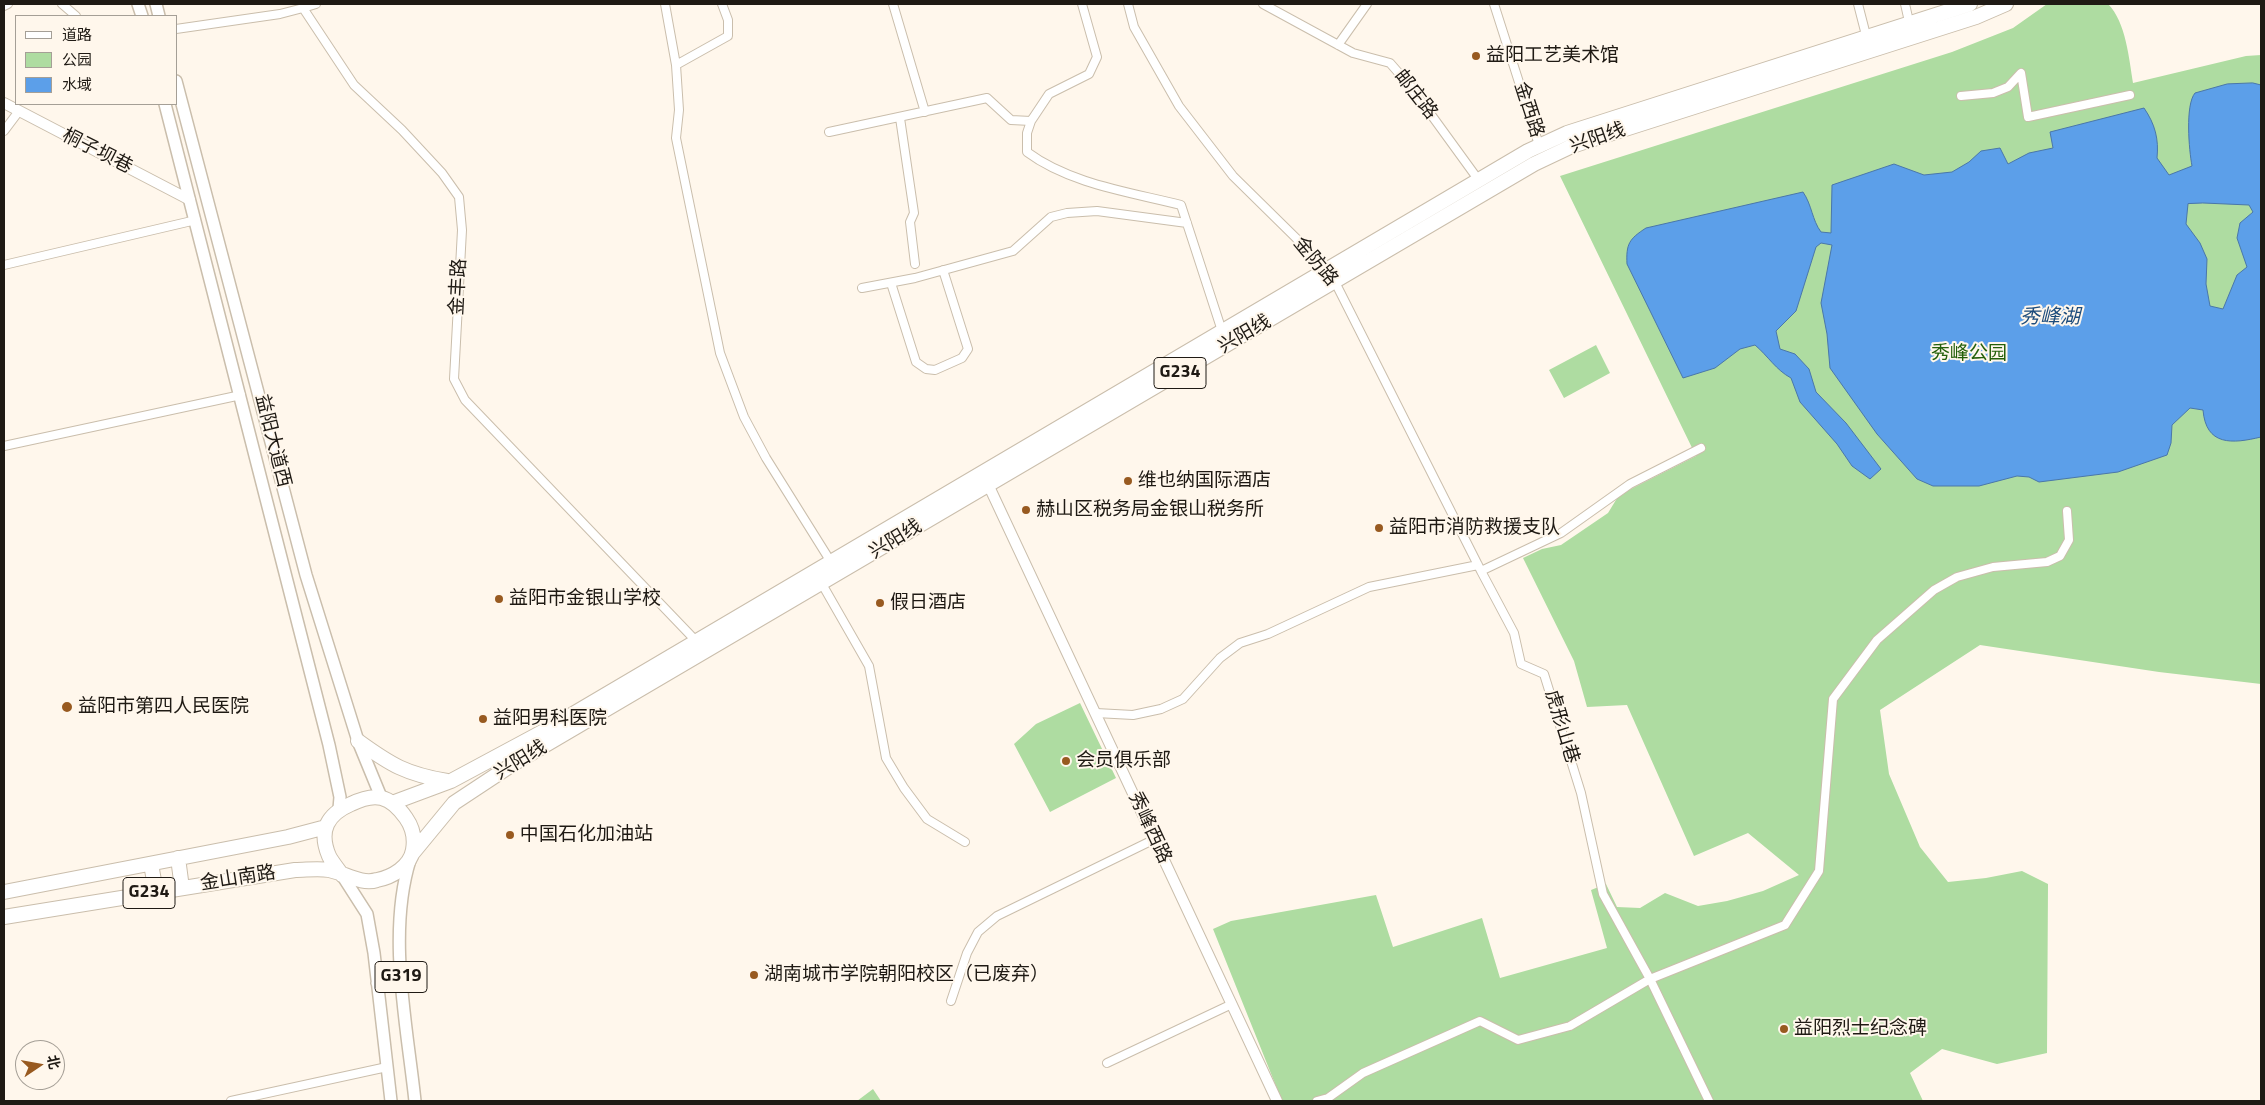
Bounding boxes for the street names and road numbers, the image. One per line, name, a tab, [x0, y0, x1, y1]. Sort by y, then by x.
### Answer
street label: 邮庄路	[1388, 66, 1442, 124]
street label: 金西路	[1508, 79, 1548, 141]
street label: 兴阳线	[1567, 119, 1629, 159]
street label: 桐子坝巷	[58, 125, 136, 179]
street label: 金防路	[1288, 233, 1342, 291]
street label: 金丰路	[446, 258, 472, 316]
street label: 兴阳线	[1215, 311, 1275, 359]
road number: G234	[1154, 358, 1206, 388]
street label: 益阳大道西	[249, 392, 295, 490]
street label: 兴阳线	[866, 516, 926, 564]
street label: 虎形山巷	[1539, 687, 1583, 767]
street label: 兴阳线	[491, 737, 551, 785]
street label: 秀峰西路	[1123, 789, 1175, 867]
street label: 金山南路	[199, 862, 277, 896]
road number: G234	[123, 878, 175, 908]
road number: G319	[375, 962, 427, 992]

